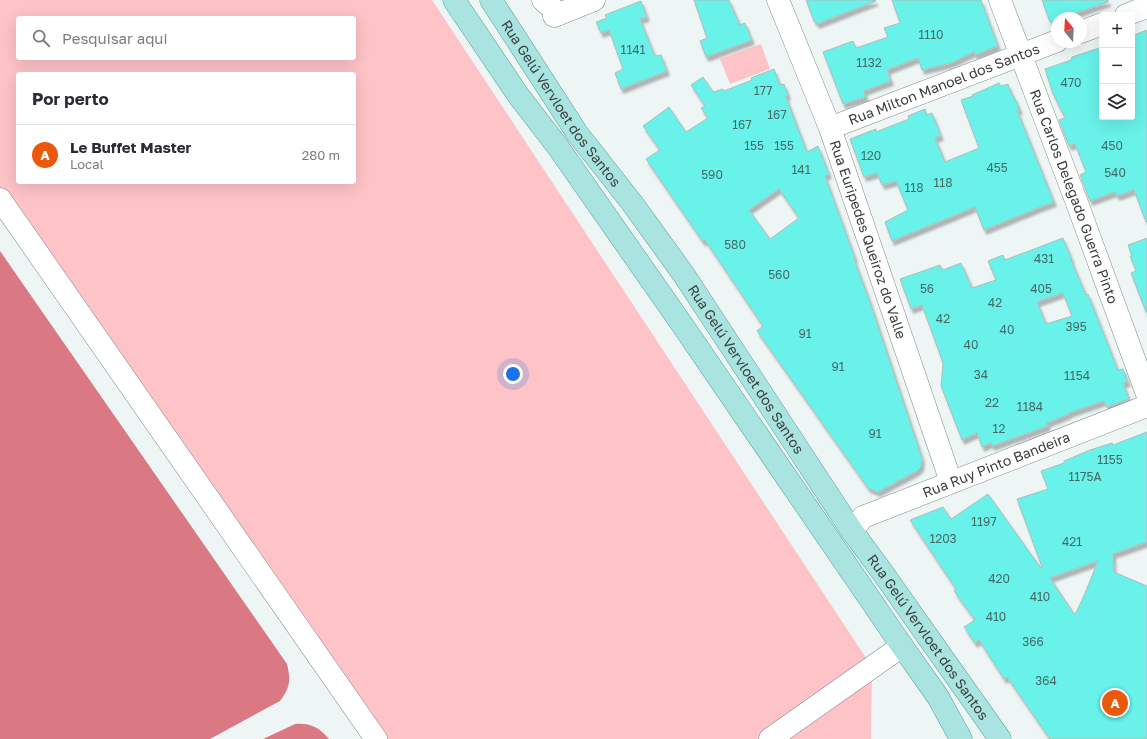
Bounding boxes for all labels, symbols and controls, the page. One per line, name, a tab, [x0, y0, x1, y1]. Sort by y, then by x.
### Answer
north arrow	[1051, 12, 1087, 48]
map controls	[1099, 12, 1135, 120]
button: +	[1099, 12, 1135, 48]
search box	[16, 16, 356, 60]
street label: Rua Gelú Vervloet dos Santos	[498, 17, 625, 190]
icon: search	[30, 27, 52, 49]
house number: 1110	[919, 27, 943, 42]
text: Pesquisar aqui	[62, 29, 167, 47]
street label: Rua Milton Manoel dos Santos	[846, 40, 1042, 128]
house number: 1141	[621, 42, 646, 57]
button: −	[1099, 48, 1135, 84]
house number: 1132	[856, 55, 882, 70]
house number: 470	[1060, 75, 1082, 90]
house number: 177	[754, 83, 772, 98]
button: layers	[1099, 84, 1135, 120]
street label: Rua Carlos Delegado Guerra Pinto	[1027, 87, 1122, 306]
text: Por perto	[32, 88, 109, 109]
house number: 167	[767, 107, 787, 122]
house number: 167	[732, 117, 752, 132]
text: Le Buffet Master	[70, 138, 191, 156]
house number: 155	[744, 138, 764, 153]
house number: 155	[774, 138, 794, 153]
street label: Rua Euripedes Queiroz do Valle	[827, 138, 910, 341]
house number: 450	[1101, 138, 1123, 153]
text: A	[40, 147, 50, 163]
text: 280 m	[302, 147, 340, 163]
house number: 120	[861, 148, 881, 163]
text: Local	[70, 156, 104, 172]
house number: 455	[986, 160, 1008, 175]
house number: 141	[792, 162, 811, 177]
house number: 540	[1104, 165, 1126, 180]
house number: 590	[701, 167, 723, 182]
house number: 118	[934, 175, 952, 190]
house number: 118	[905, 180, 923, 195]
house number: 580	[724, 237, 746, 252]
house number: 431	[1034, 251, 1054, 266]
house number: 560	[768, 267, 790, 282]
street label: Rua Gelú Vervloet dos Santos	[685, 281, 808, 457]
house number: 56	[920, 281, 934, 296]
house number: 405	[1030, 281, 1052, 296]
house number: 42	[988, 295, 1002, 310]
house number: 42	[936, 311, 950, 326]
house number: 395	[1065, 319, 1087, 334]
house number: 40	[1000, 322, 1014, 337]
house number: 91	[798, 326, 812, 341]
house number: 40	[964, 337, 978, 352]
house number: 91	[831, 359, 845, 374]
your location	[503, 364, 523, 384]
house number: 34	[974, 367, 988, 382]
house number: 1154	[1064, 368, 1090, 383]
house number: 22	[985, 395, 999, 410]
house number: 1184	[1017, 399, 1043, 414]
house number: 12	[993, 421, 1005, 436]
house number: 91	[868, 426, 882, 441]
street label: Rua Ruy Pinto Bandeira	[920, 428, 1072, 501]
house number: 1155	[1097, 452, 1123, 467]
house number: 1175A	[1068, 469, 1102, 484]
house number: 1197	[971, 514, 997, 529]
house number: 1203	[929, 531, 957, 546]
house number: 421	[1062, 534, 1082, 549]
street label: Rua Gelú Vervloet dos Santos	[864, 551, 993, 723]
house number: 420	[988, 571, 1010, 586]
house number: 410	[1030, 589, 1050, 604]
house number: 410	[986, 609, 1006, 624]
house number: 366	[1022, 634, 1044, 649]
house number: 364	[1035, 673, 1057, 688]
pin: A	[1102, 688, 1128, 718]

